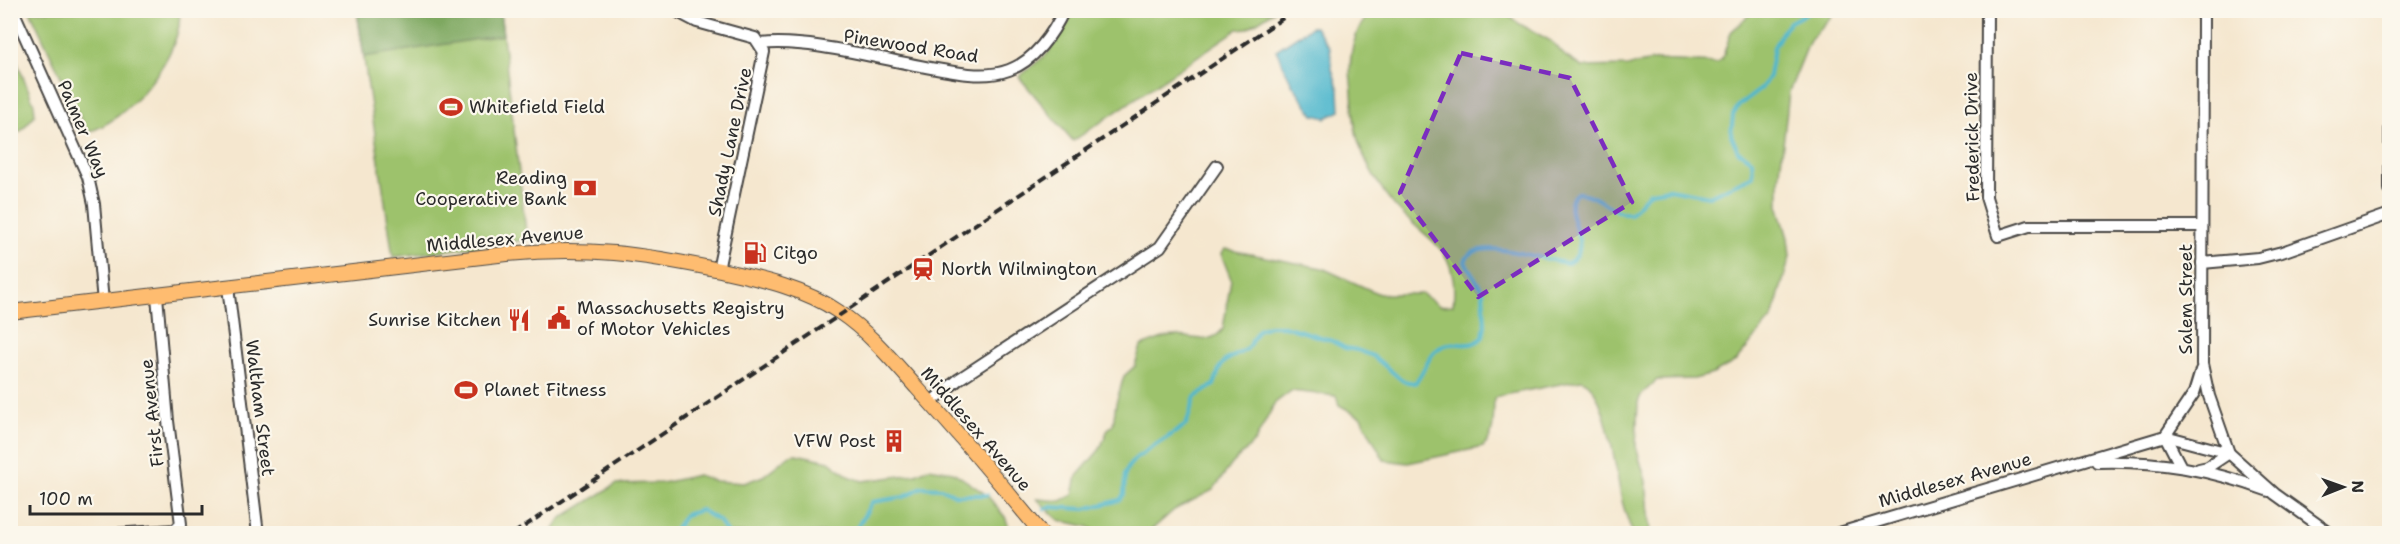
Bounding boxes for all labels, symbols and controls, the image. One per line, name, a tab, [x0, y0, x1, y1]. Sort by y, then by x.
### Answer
street label: Pinewood Road	[842, 24, 980, 68]
street label: Shady Lane Drive	[702, 65, 758, 219]
street label: Frederick Drive	[1959, 72, 1985, 202]
street label: Palmer Way	[52, 77, 114, 181]
sports icon: Whitefield Field	[438, 94, 464, 120]
place label: Whitefield Field	[469, 95, 605, 119]
place label: Reading Cooperative Bank	[415, 166, 567, 211]
bank icon: Reading Cooperative Bank	[572, 175, 598, 201]
street label: Middlesex Avenue	[425, 220, 585, 258]
fuel station icon: Citgo	[742, 240, 768, 266]
place label: Citgo	[773, 241, 818, 265]
street label: Salem Street	[2174, 243, 2198, 354]
station icon: North Wilmington	[910, 256, 936, 282]
place label: North Wilmington	[941, 257, 1097, 281]
place label: Massachusetts Registry of Motor Vehicles	[577, 296, 785, 341]
public building icon: Massachusetts Registry of Motor Vehicles	[546, 305, 572, 331]
restaurant icon: Sunrise Kitchen	[506, 307, 532, 333]
place label: Sunrise Kitchen	[368, 308, 501, 332]
street label: Waltham Street	[240, 338, 280, 478]
street label: First Avenue	[134, 358, 170, 468]
street label: Middlesex Avenue	[915, 362, 1037, 496]
sports icon: Planet Fitness	[453, 377, 479, 403]
place label: Planet Fitness	[484, 378, 607, 402]
building icon: VFW Post	[881, 428, 907, 454]
place label: VFW Post	[793, 429, 876, 453]
street label: Middlesex Avenue	[1876, 447, 2034, 513]
north arrow	[2313, 457, 2373, 517]
scale bar	[30, 478, 202, 516]
text: N	[2347, 480, 2368, 493]
text: 100 m	[39, 487, 93, 511]

